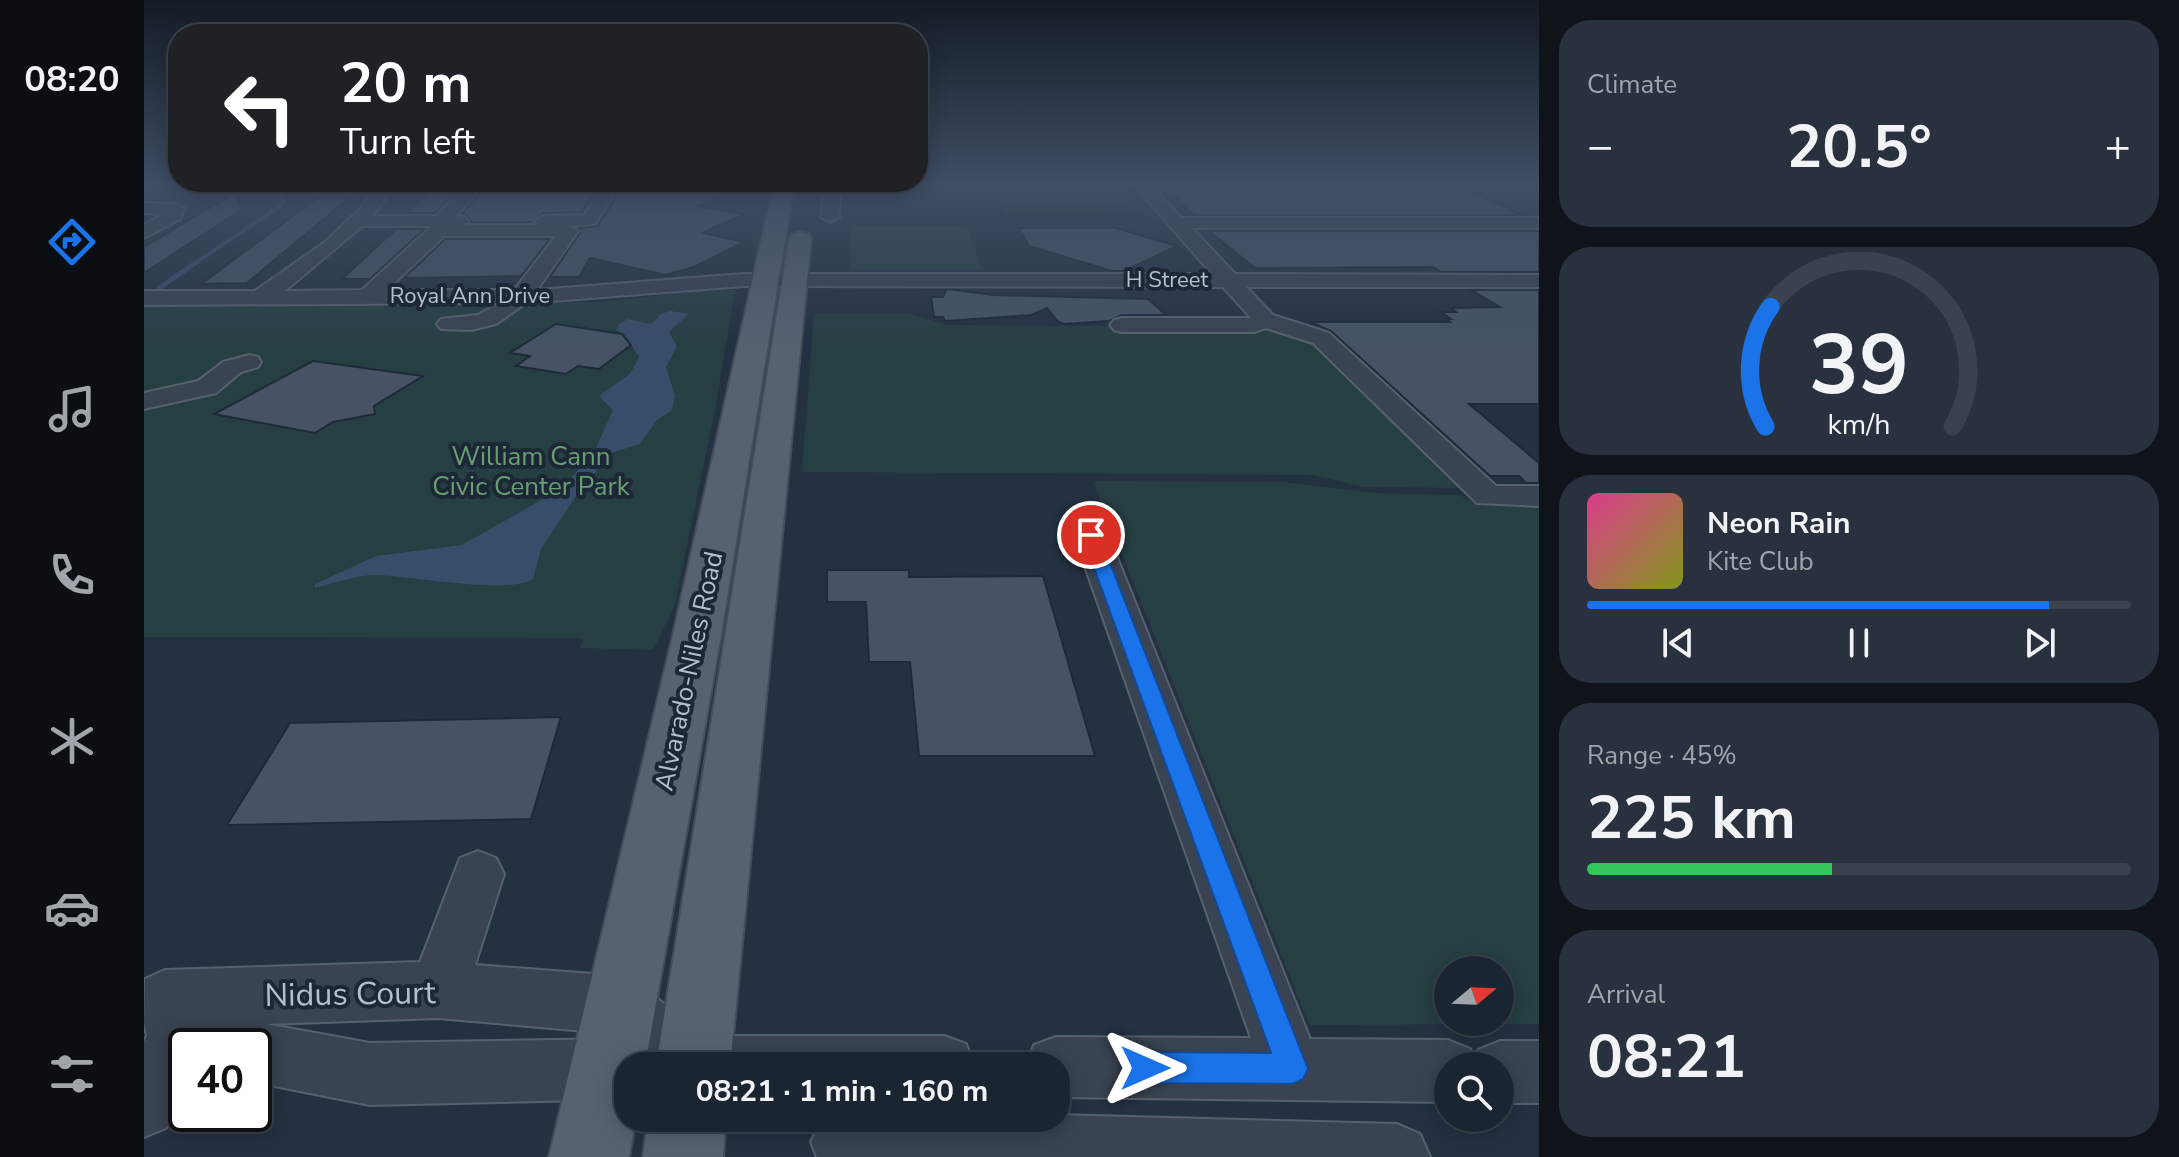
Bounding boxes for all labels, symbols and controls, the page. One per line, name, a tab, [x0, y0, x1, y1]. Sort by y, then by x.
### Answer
text: 20 m	[340, 45, 471, 122]
text: 08:20	[24, 55, 120, 104]
icon: left	[208, 56, 312, 160]
text: Climate	[1587, 67, 1677, 102]
text: 20.5°	[1786, 106, 1932, 188]
text: −	[1587, 117, 1613, 177]
text: +	[2105, 117, 2131, 177]
text: Turn left	[340, 118, 475, 167]
icon: directions	[44, 214, 100, 270]
street label: H Street	[1126, 265, 1209, 295]
street label: Royal Ann Drive	[390, 281, 550, 311]
text: 39	[1809, 309, 1909, 422]
icon: music	[44, 381, 100, 437]
text: km/h	[1828, 405, 1890, 444]
park label: William Cann Civic Center Park	[432, 439, 631, 504]
pin	[1057, 501, 1125, 569]
text: Neon Rain	[1707, 503, 1851, 544]
icon: arrive	[1069, 513, 1113, 557]
text: Kite Club	[1707, 544, 1814, 579]
icon: phone	[44, 547, 100, 603]
street label: Alvarado-Niles Road	[647, 548, 731, 794]
icon: previous	[1656, 621, 1700, 665]
icon: pause	[1837, 621, 1881, 665]
icon: next	[2018, 621, 2062, 665]
icon: climate	[44, 713, 100, 769]
text: Range · 45%	[1587, 738, 1737, 773]
text: 225 km	[1587, 777, 1796, 859]
icon: car	[44, 880, 100, 936]
north arrow	[1434, 956, 1514, 1036]
map controls	[1434, 956, 1514, 1132]
street label: Nidus Court	[264, 971, 437, 1017]
text: Arrival	[1587, 977, 1665, 1012]
text: 08:21	[1587, 1016, 1746, 1098]
position arrow	[1103, 1026, 1187, 1110]
speed limit sign: 40	[168, 1028, 272, 1132]
icon: filters	[44, 1046, 100, 1102]
button: search	[1434, 1052, 1514, 1132]
text: 08:21 · 1 min · 160 m	[696, 1071, 988, 1112]

